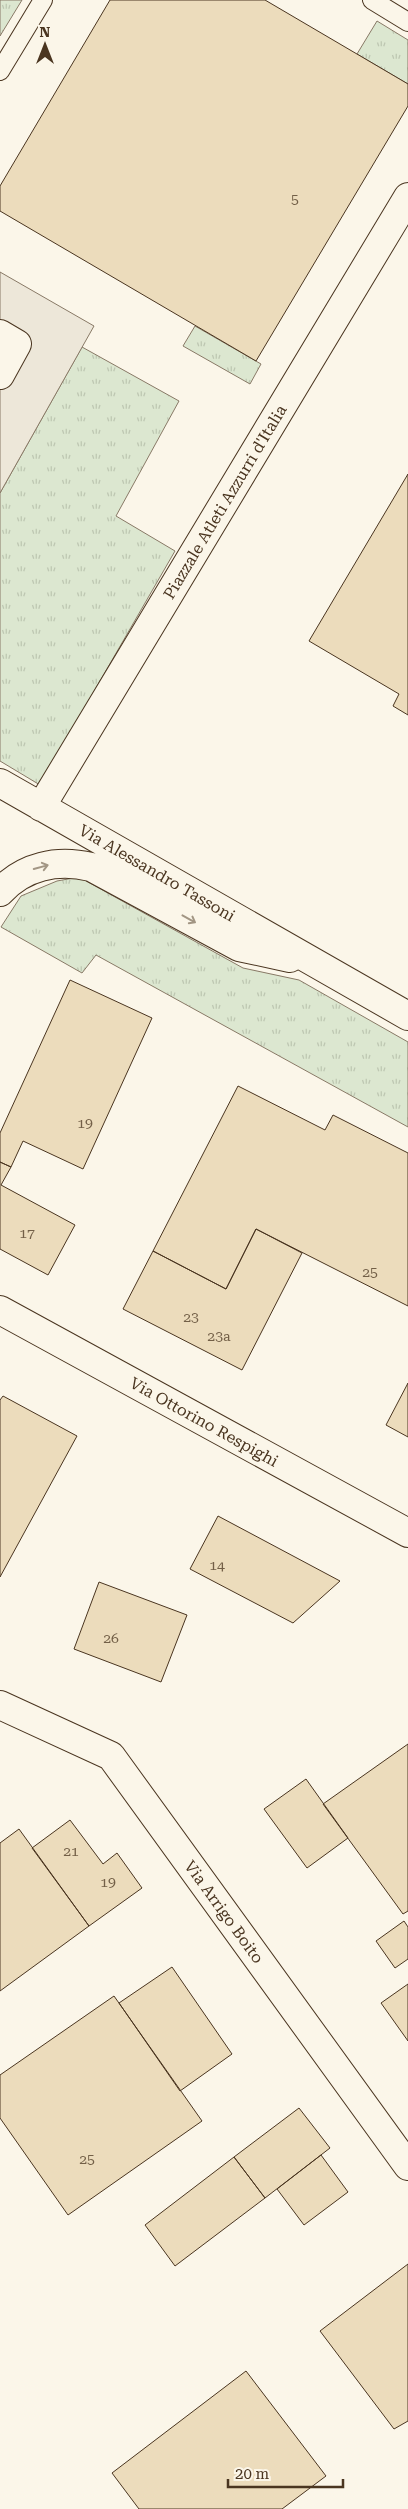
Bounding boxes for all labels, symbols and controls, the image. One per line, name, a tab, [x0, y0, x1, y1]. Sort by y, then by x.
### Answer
north arrow	[20, 20, 70, 70]
text: N	[40, 24, 51, 40]
house number: 5	[291, 191, 299, 207]
street label: Piazzale Atleti Azzurri d'Italia	[159, 401, 291, 603]
street label: Via Alessandro Tassoni	[75, 820, 239, 926]
one-way arrow	[32, 862, 48, 872]
one-way arrow	[181, 915, 195, 925]
house number: 19	[77, 1115, 93, 1131]
house number: 17	[19, 1225, 35, 1241]
house number: 25	[362, 1264, 378, 1280]
house number: 23	[183, 1309, 199, 1325]
house number: 23a	[207, 1328, 231, 1344]
street label: Via Ottorino Respighi	[126, 1373, 282, 1471]
house number: 14	[209, 1557, 225, 1573]
house number: 26	[103, 1630, 119, 1646]
house number: 21	[63, 1843, 79, 1859]
street label: Via Arrigo Boito	[180, 1857, 268, 1967]
house number: 19	[100, 1874, 116, 1890]
house number: 25	[79, 2151, 95, 2167]
scale bar	[228, 2456, 343, 2488]
text: 20 m	[235, 2465, 270, 2483]

